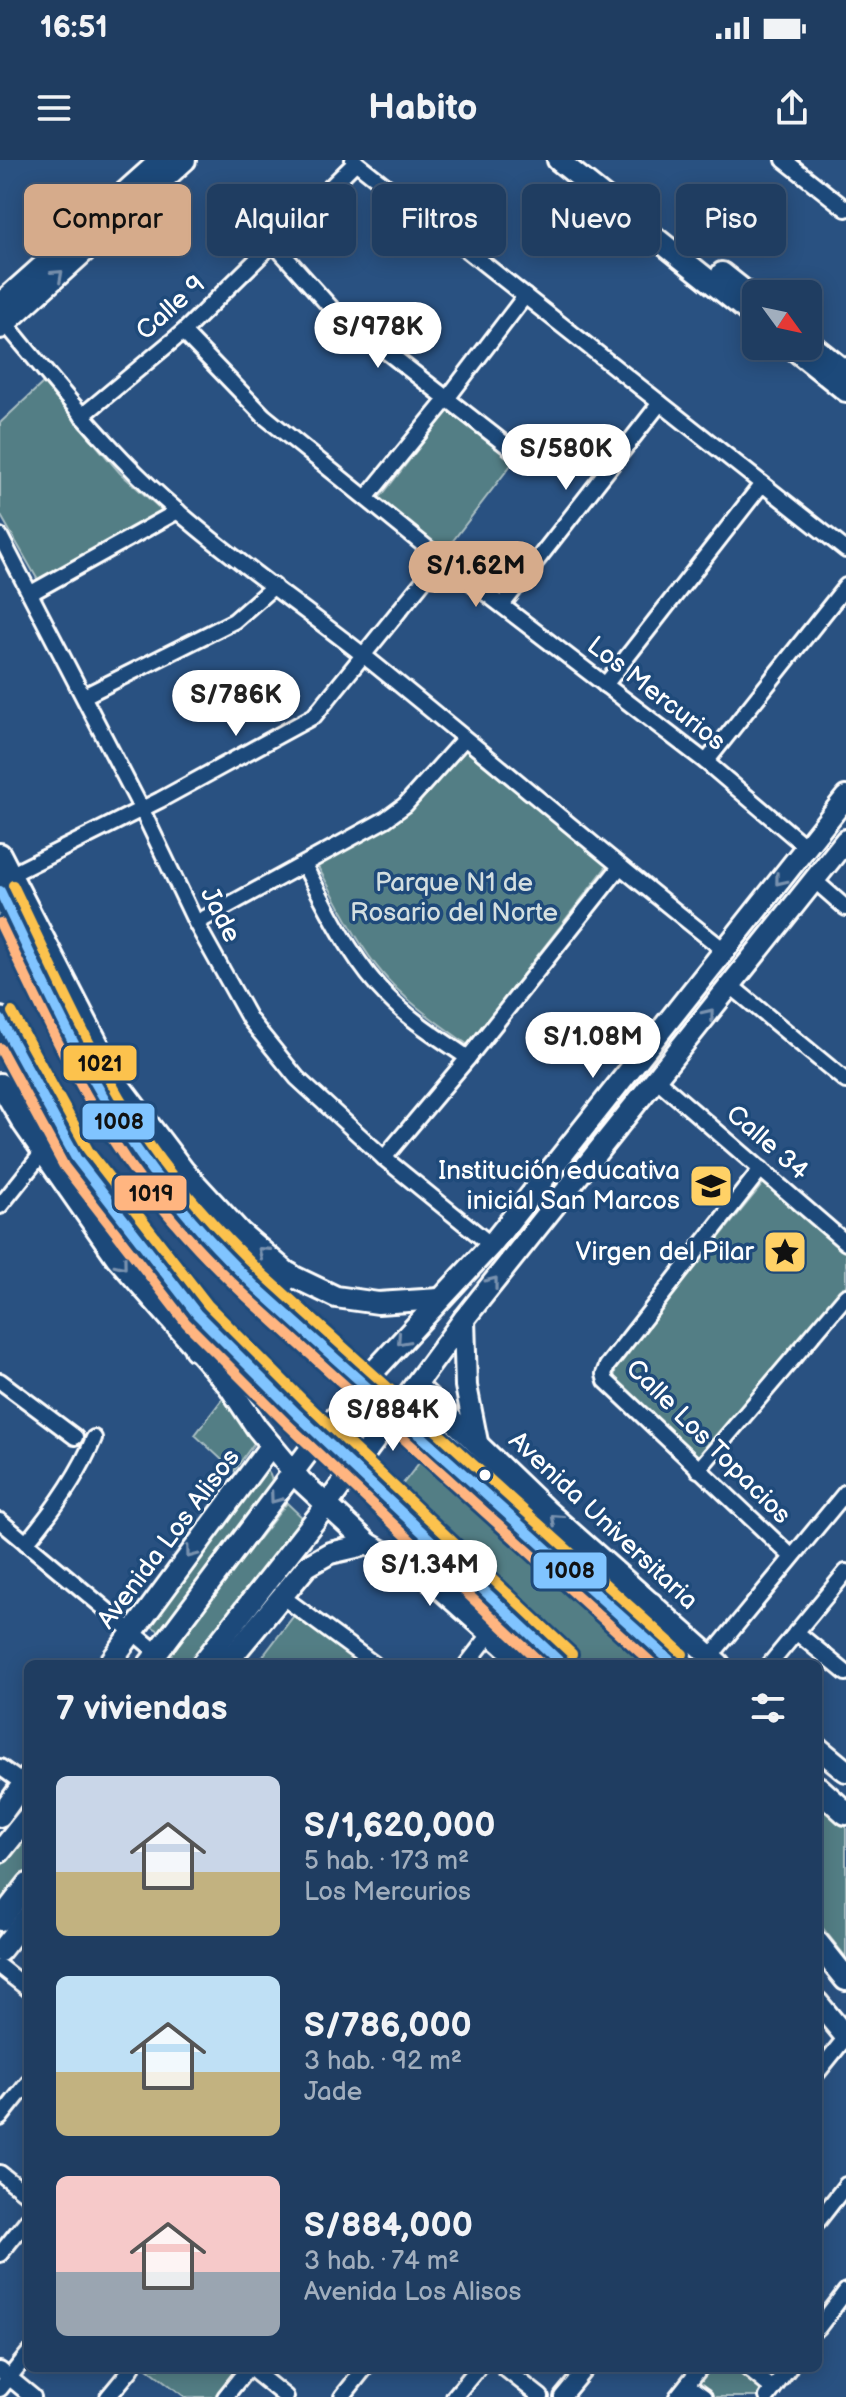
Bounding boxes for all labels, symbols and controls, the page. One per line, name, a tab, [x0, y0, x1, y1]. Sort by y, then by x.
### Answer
text: 16:51	[40, 10, 108, 46]
icon: menu	[32, 86, 76, 130]
icon: share	[770, 86, 814, 130]
text: Habito	[368, 87, 478, 130]
chip: Comprar	[24, 184, 191, 256]
chip: Alquilar	[207, 184, 356, 256]
chip: Filtros	[372, 184, 506, 256]
chip: Nuevo	[522, 184, 660, 256]
chip: Piso	[676, 184, 786, 256]
street label: Calle 9	[130, 269, 212, 347]
one-way arrow	[48, 271, 63, 285]
north arrow	[742, 280, 822, 360]
map controls	[742, 280, 822, 360]
pin: S/978K	[313, 302, 443, 370]
text: S/978K	[332, 312, 424, 343]
pin: S/580K	[501, 424, 631, 492]
text: S/580K	[520, 434, 612, 465]
pin: S/1.62M	[402, 541, 550, 609]
text: S/1.62M	[427, 551, 525, 582]
street label: Los Mercurios	[581, 630, 731, 758]
pin: S/786K	[171, 670, 301, 738]
text: S/786K	[190, 680, 282, 711]
park label: Parque N1 de Rosario del Norte	[350, 868, 558, 929]
one-way arrow	[775, 871, 790, 885]
street label: Jade	[193, 882, 247, 948]
one-way arrow	[699, 1008, 713, 1023]
pin: S/1.08M	[519, 1012, 667, 1080]
text: S/1.08M	[543, 1022, 643, 1053]
line badge: 1021	[62, 1044, 138, 1082]
text: 1021	[78, 1051, 122, 1078]
street label: Calle 34	[720, 1099, 815, 1187]
line badge: 1008	[81, 1102, 156, 1141]
text: 1008	[94, 1109, 144, 1136]
place label: Institución educativa inicial San Marcos	[438, 1156, 680, 1217]
school or university icon: Institución educativa inicial San Marcos	[687, 1162, 735, 1210]
line badge: 1019	[113, 1174, 188, 1212]
text: 1019	[128, 1181, 174, 1208]
place icon: Virgen del Pilar	[761, 1228, 809, 1276]
place label: Virgen del Pilar	[576, 1237, 755, 1268]
one-way arrow	[258, 1247, 273, 1262]
one-way arrow	[112, 1255, 127, 1269]
one-way arrow	[483, 1277, 498, 1291]
one-way arrow	[397, 1331, 411, 1346]
street label: Calle Los Topacios	[619, 1353, 797, 1531]
pin: S/884K	[328, 1385, 458, 1453]
text: S/884K	[347, 1395, 439, 1426]
street label: Avenida Universitaria	[502, 1425, 704, 1617]
street label: Avenida Los Alisos	[91, 1443, 247, 1635]
unlabelled marker	[477, 1467, 493, 1483]
one-way arrow	[270, 1489, 285, 1504]
one-way arrow	[551, 1514, 565, 1528]
pin: S/1.34M	[356, 1540, 504, 1608]
one-way arrow	[187, 1544, 201, 1558]
text: S/1.34M	[381, 1550, 479, 1581]
line badge: 1008	[532, 1551, 608, 1590]
text: 1008	[545, 1558, 595, 1585]
icon: filters	[746, 1686, 790, 1730]
text: 7 viviendas	[56, 1688, 228, 1729]
text: S/1,620,000	[304, 1805, 495, 1846]
icon: home	[120, 1808, 216, 1904]
text: 5 hab. · 173 m²	[304, 1846, 469, 1877]
text: Los Mercurios	[304, 1877, 471, 1908]
text: S/786,000	[304, 2005, 472, 2046]
icon: home	[120, 2008, 216, 2104]
text: 3 hab. · 92 m²	[304, 2046, 462, 2077]
text: Jade	[304, 2077, 362, 2108]
text: S/884,000	[304, 2205, 473, 2246]
icon: home	[120, 2208, 216, 2304]
text: 3 hab. · 74 m²	[304, 2246, 460, 2277]
text: Avenida Los Alisos	[304, 2277, 521, 2308]

